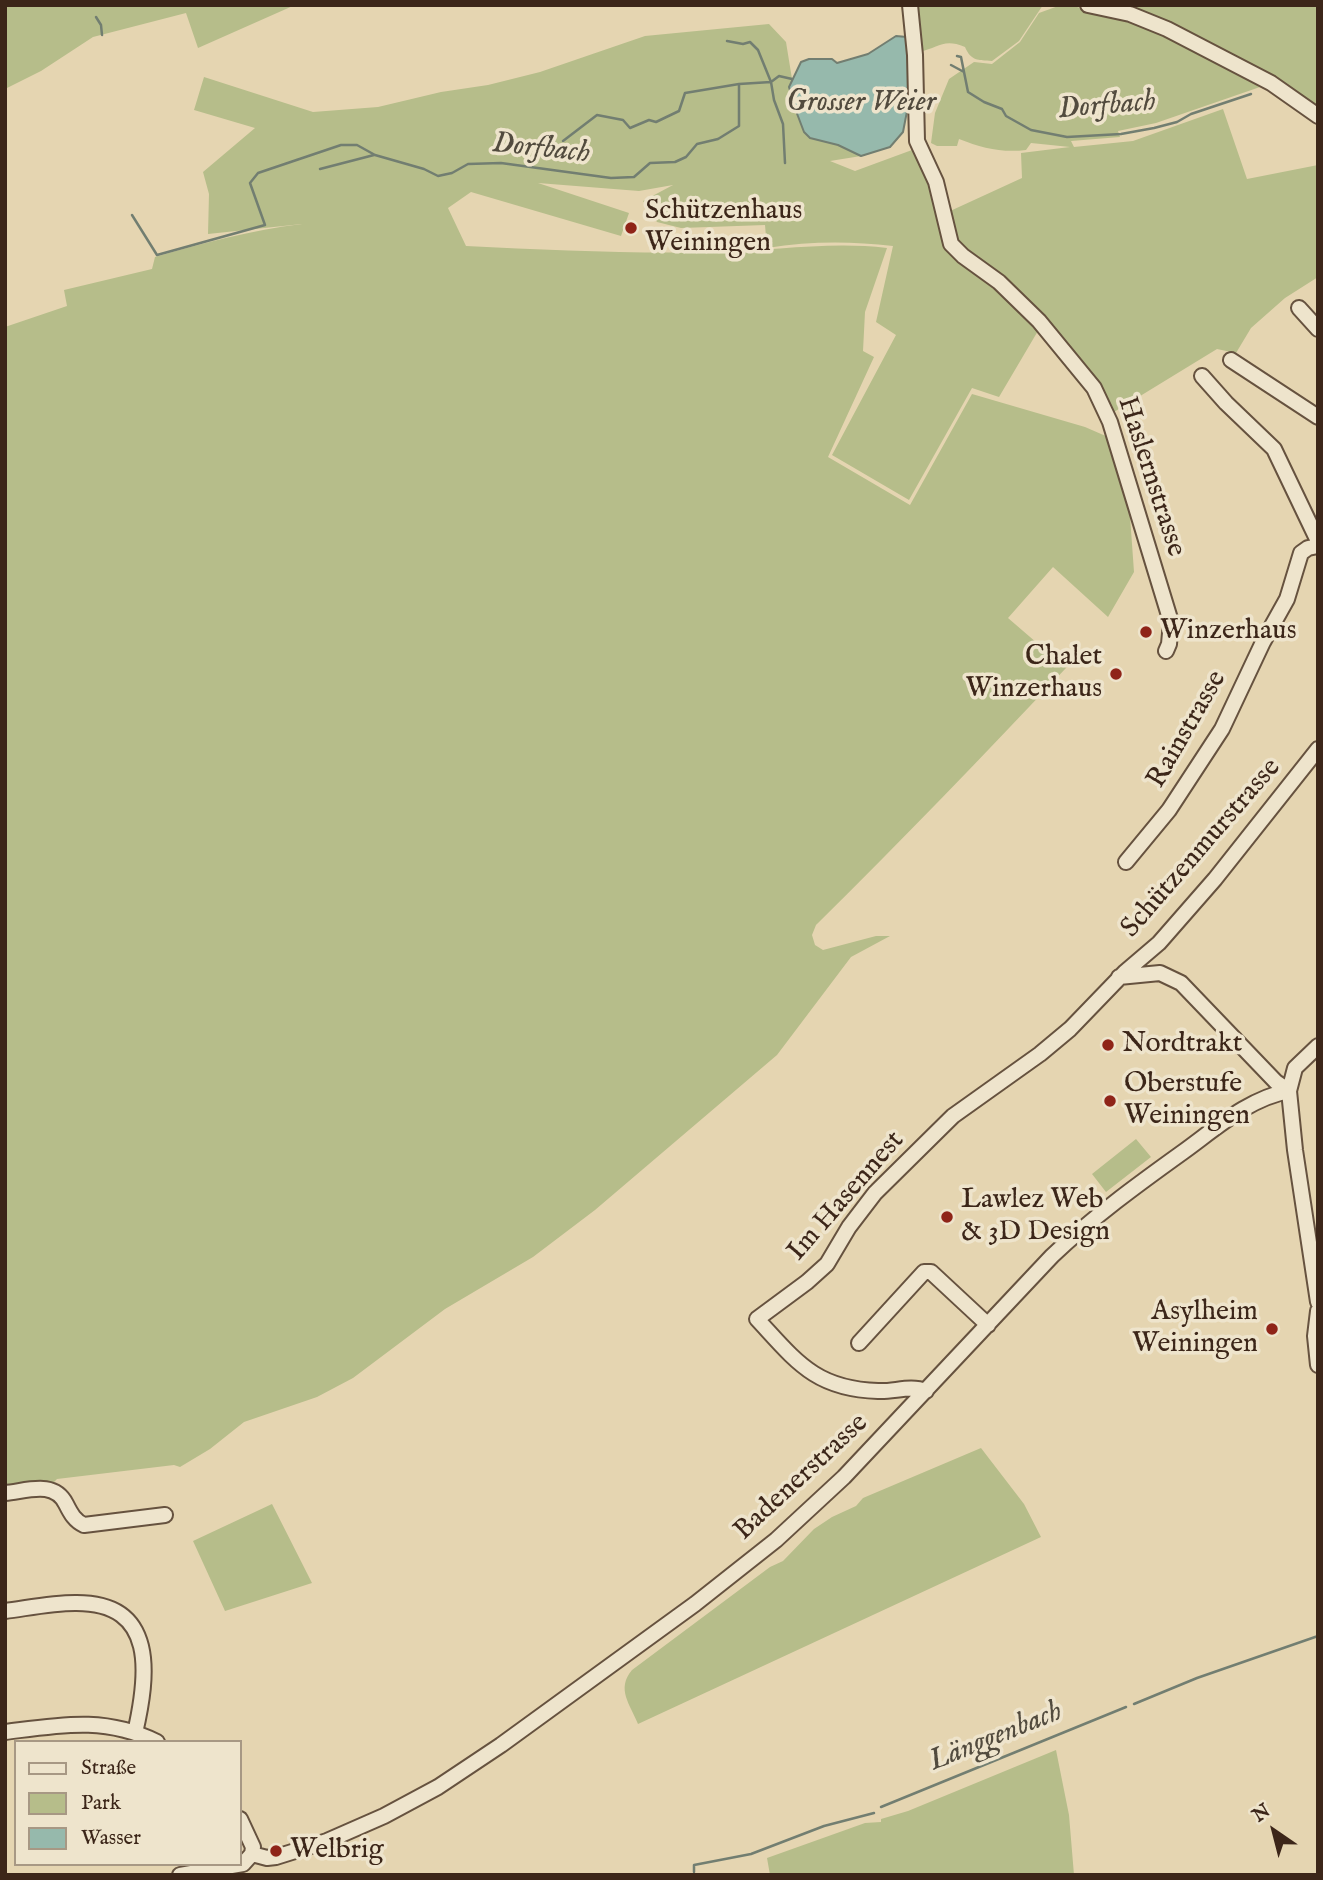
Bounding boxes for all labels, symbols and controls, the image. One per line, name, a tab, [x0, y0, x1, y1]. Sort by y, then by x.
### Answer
water label: Dorfbach	[1057, 85, 1157, 129]
water label: Grosser Weier	[786, 86, 936, 122]
water label: Dorfbach	[490, 127, 592, 173]
place label: Schützenhaus Weiningen	[645, 195, 802, 261]
marker: Schützenhaus Weiningen	[623, 220, 639, 236]
street label: Haslernstrasse	[1108, 393, 1192, 561]
place label: Winzerhaus	[1160, 615, 1296, 649]
marker: Winzerhaus	[1138, 624, 1154, 640]
place label: Chalet Winzerhaus	[966, 641, 1102, 707]
street label: Rainstrasse	[1141, 665, 1235, 795]
marker: Chalet Winzerhaus	[1108, 666, 1124, 682]
street label: Schützenmurstrasse	[1115, 752, 1289, 946]
place label: Nordtrakt	[1122, 1028, 1242, 1062]
marker: Nordtrakt	[1100, 1037, 1116, 1053]
place label: Oberstufe Weiningen	[1124, 1068, 1250, 1134]
marker: Oberstufe Weiningen	[1102, 1093, 1118, 1109]
street label: Im Hasennest	[782, 1125, 912, 1269]
place label: Lawlez Web & 3D Design	[961, 1184, 1110, 1250]
marker: Lawlez Web & 3D Design	[939, 1209, 955, 1225]
place label: Asylheim Weiningen	[1132, 1296, 1258, 1362]
marker: Asylheim Weiningen	[1264, 1321, 1280, 1337]
street label: Badenerstrasse	[728, 1407, 876, 1549]
water label: Länggenbach	[924, 1695, 1068, 1781]
legend	[14, 1740, 242, 1866]
text: Straße	[81, 1755, 136, 1782]
text: Park	[81, 1790, 121, 1817]
north arrow	[1239, 1796, 1309, 1866]
text: N	[1248, 1799, 1276, 1828]
text: Wasser	[81, 1825, 141, 1852]
place label: Welbrig	[290, 1834, 384, 1868]
marker: Welbrig	[268, 1843, 284, 1859]

